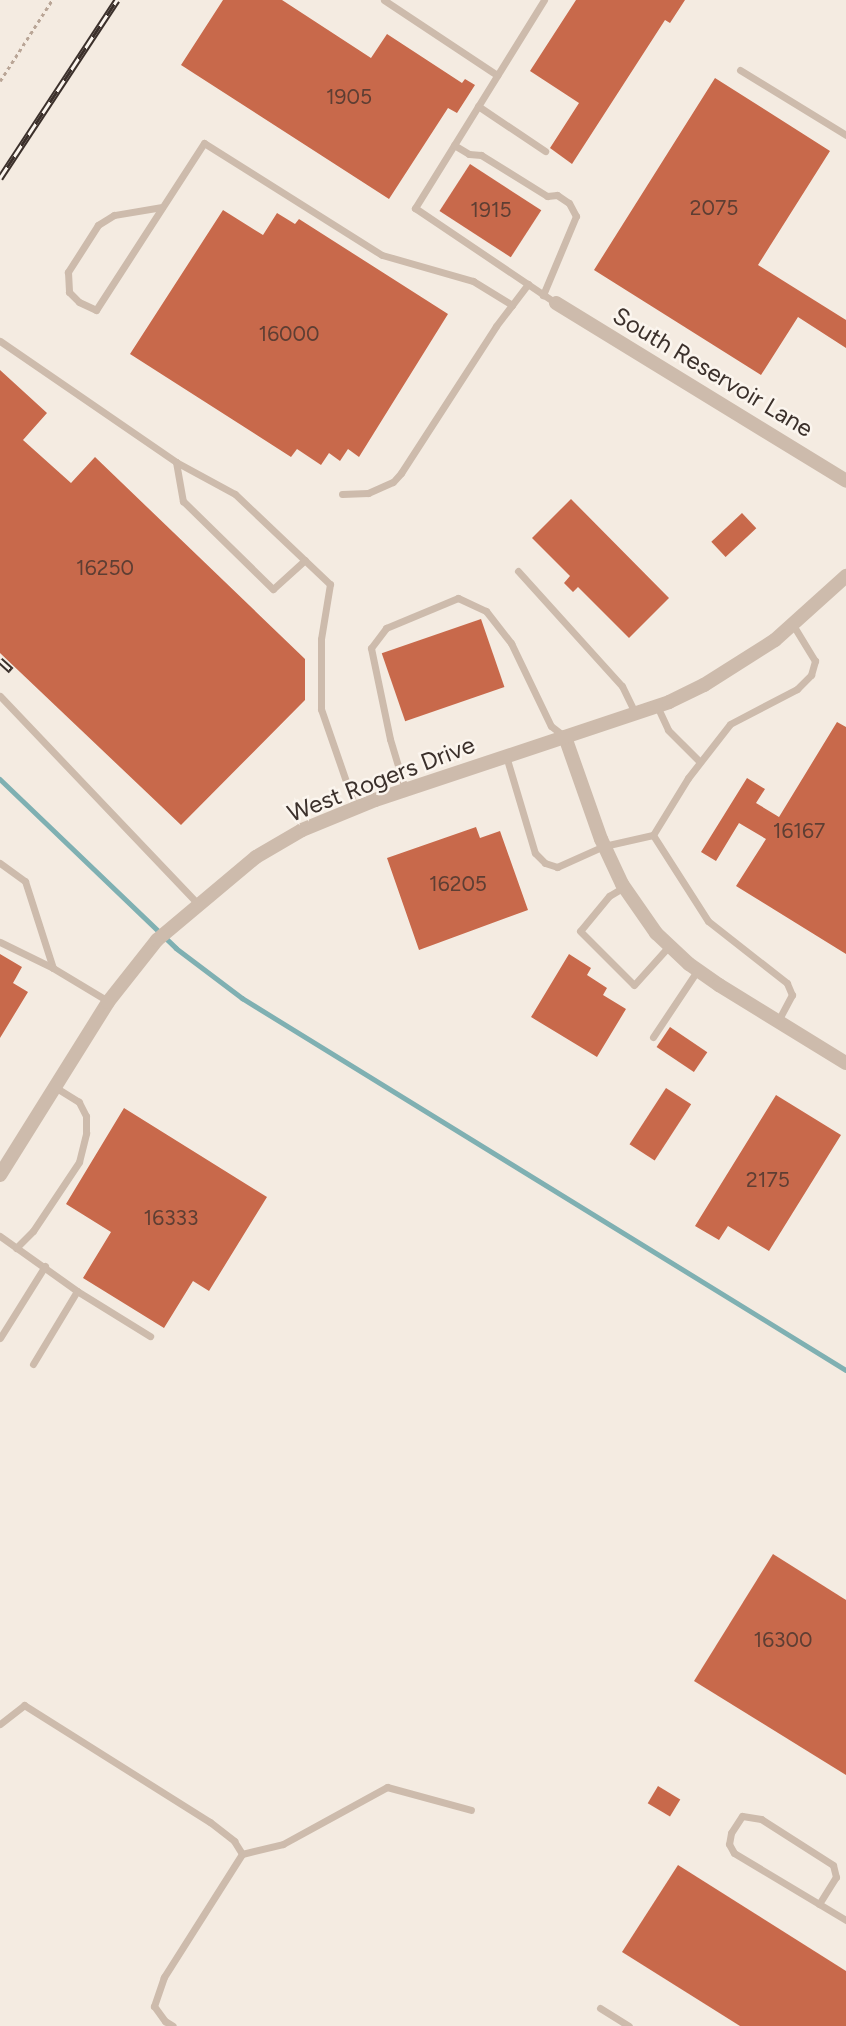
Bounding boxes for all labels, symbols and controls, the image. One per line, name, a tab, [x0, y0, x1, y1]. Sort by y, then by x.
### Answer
house number: 1905	[326, 84, 372, 110]
house number: 2075	[690, 195, 738, 221]
house number: 1915	[470, 197, 512, 223]
street label: South Reservoir Lane	[608, 301, 818, 443]
house number: 16000	[259, 321, 319, 347]
house number: 16250	[76, 555, 134, 581]
street label: West Rogers Drive	[283, 730, 479, 828]
house number: 16167	[773, 818, 825, 844]
house number: 16205	[429, 871, 487, 897]
house number: 2175	[746, 1167, 790, 1193]
house number: 16333	[144, 1205, 198, 1231]
house number: 16300	[754, 1627, 812, 1653]

